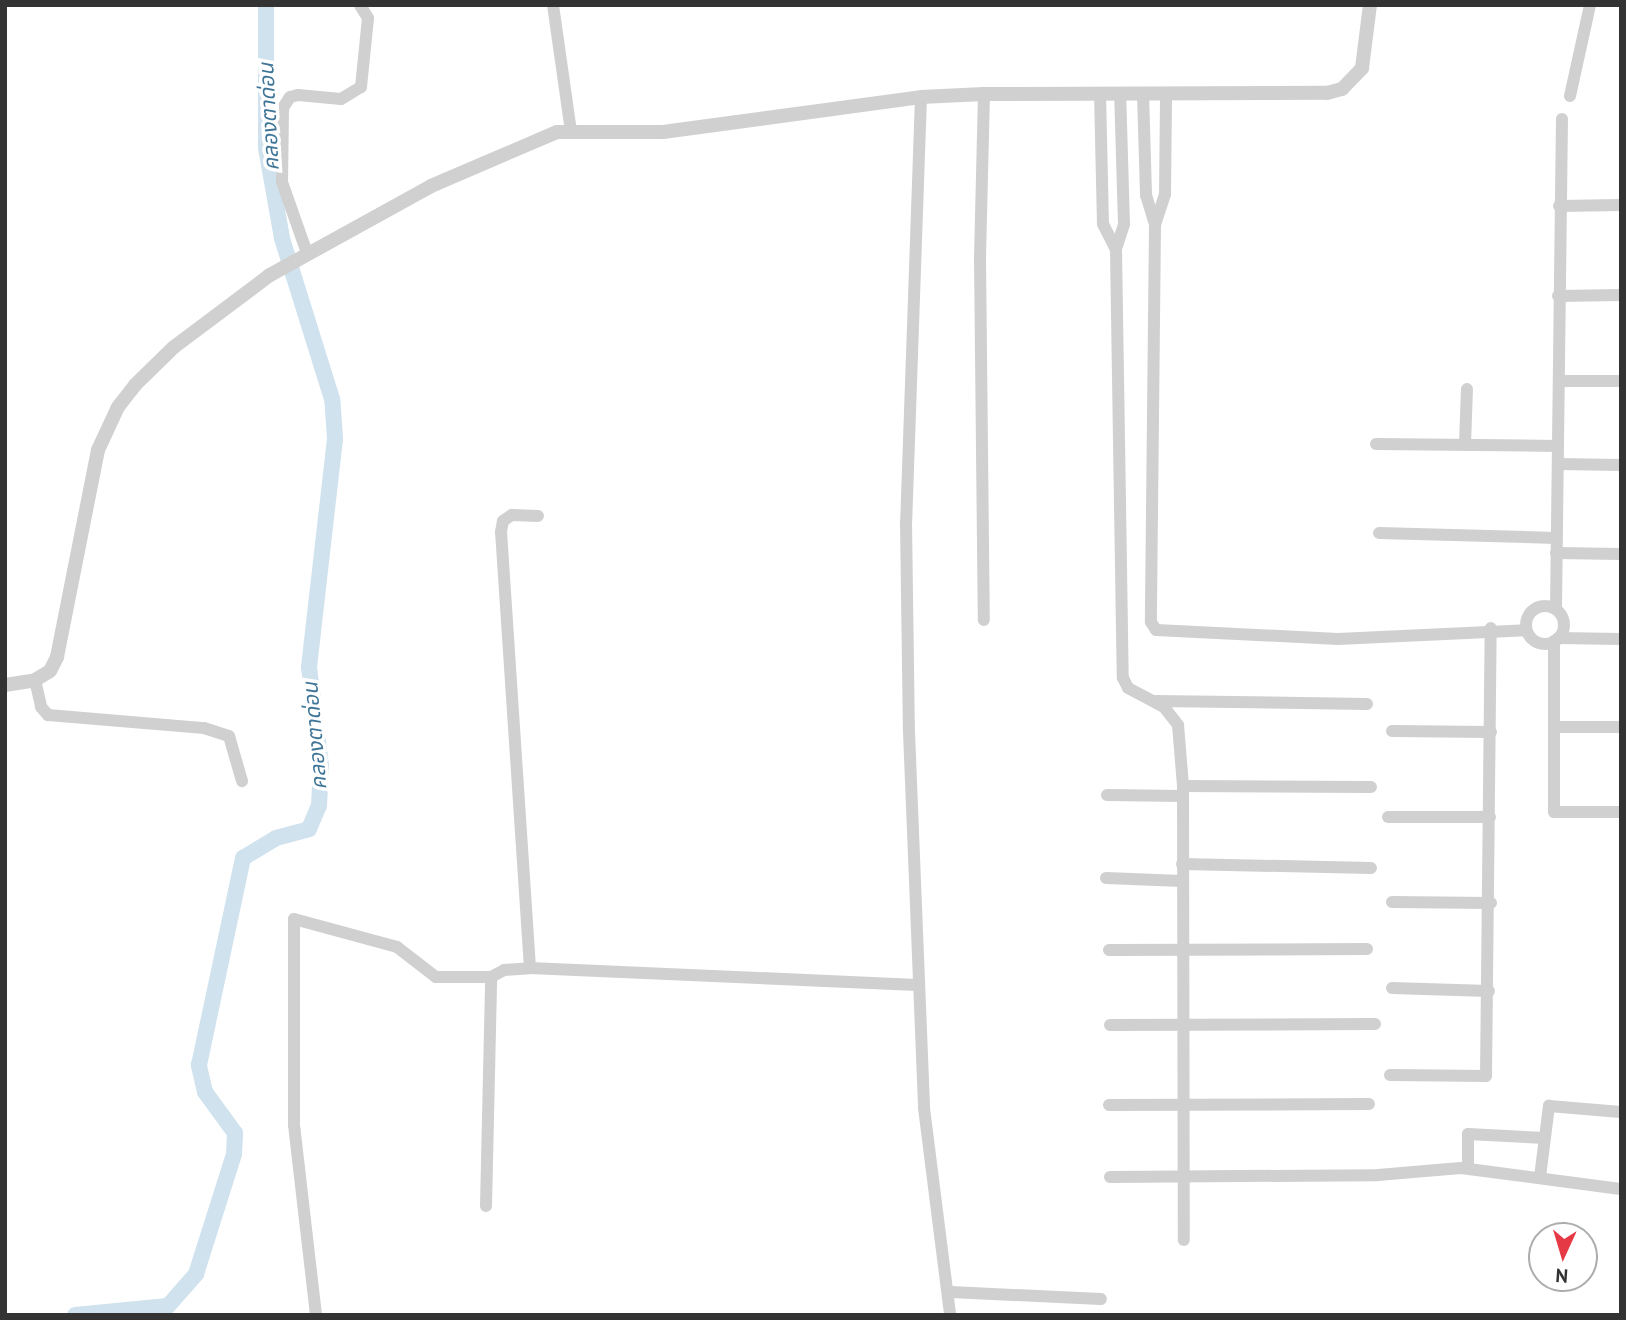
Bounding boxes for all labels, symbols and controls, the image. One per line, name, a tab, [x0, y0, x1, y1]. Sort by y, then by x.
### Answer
water label: คลองตาด่อน	[254, 62, 284, 172]
water label: คลองตาด่อน	[298, 681, 332, 791]
north arrow	[1528, 1222, 1598, 1292]
text: N	[1555, 1264, 1569, 1288]

